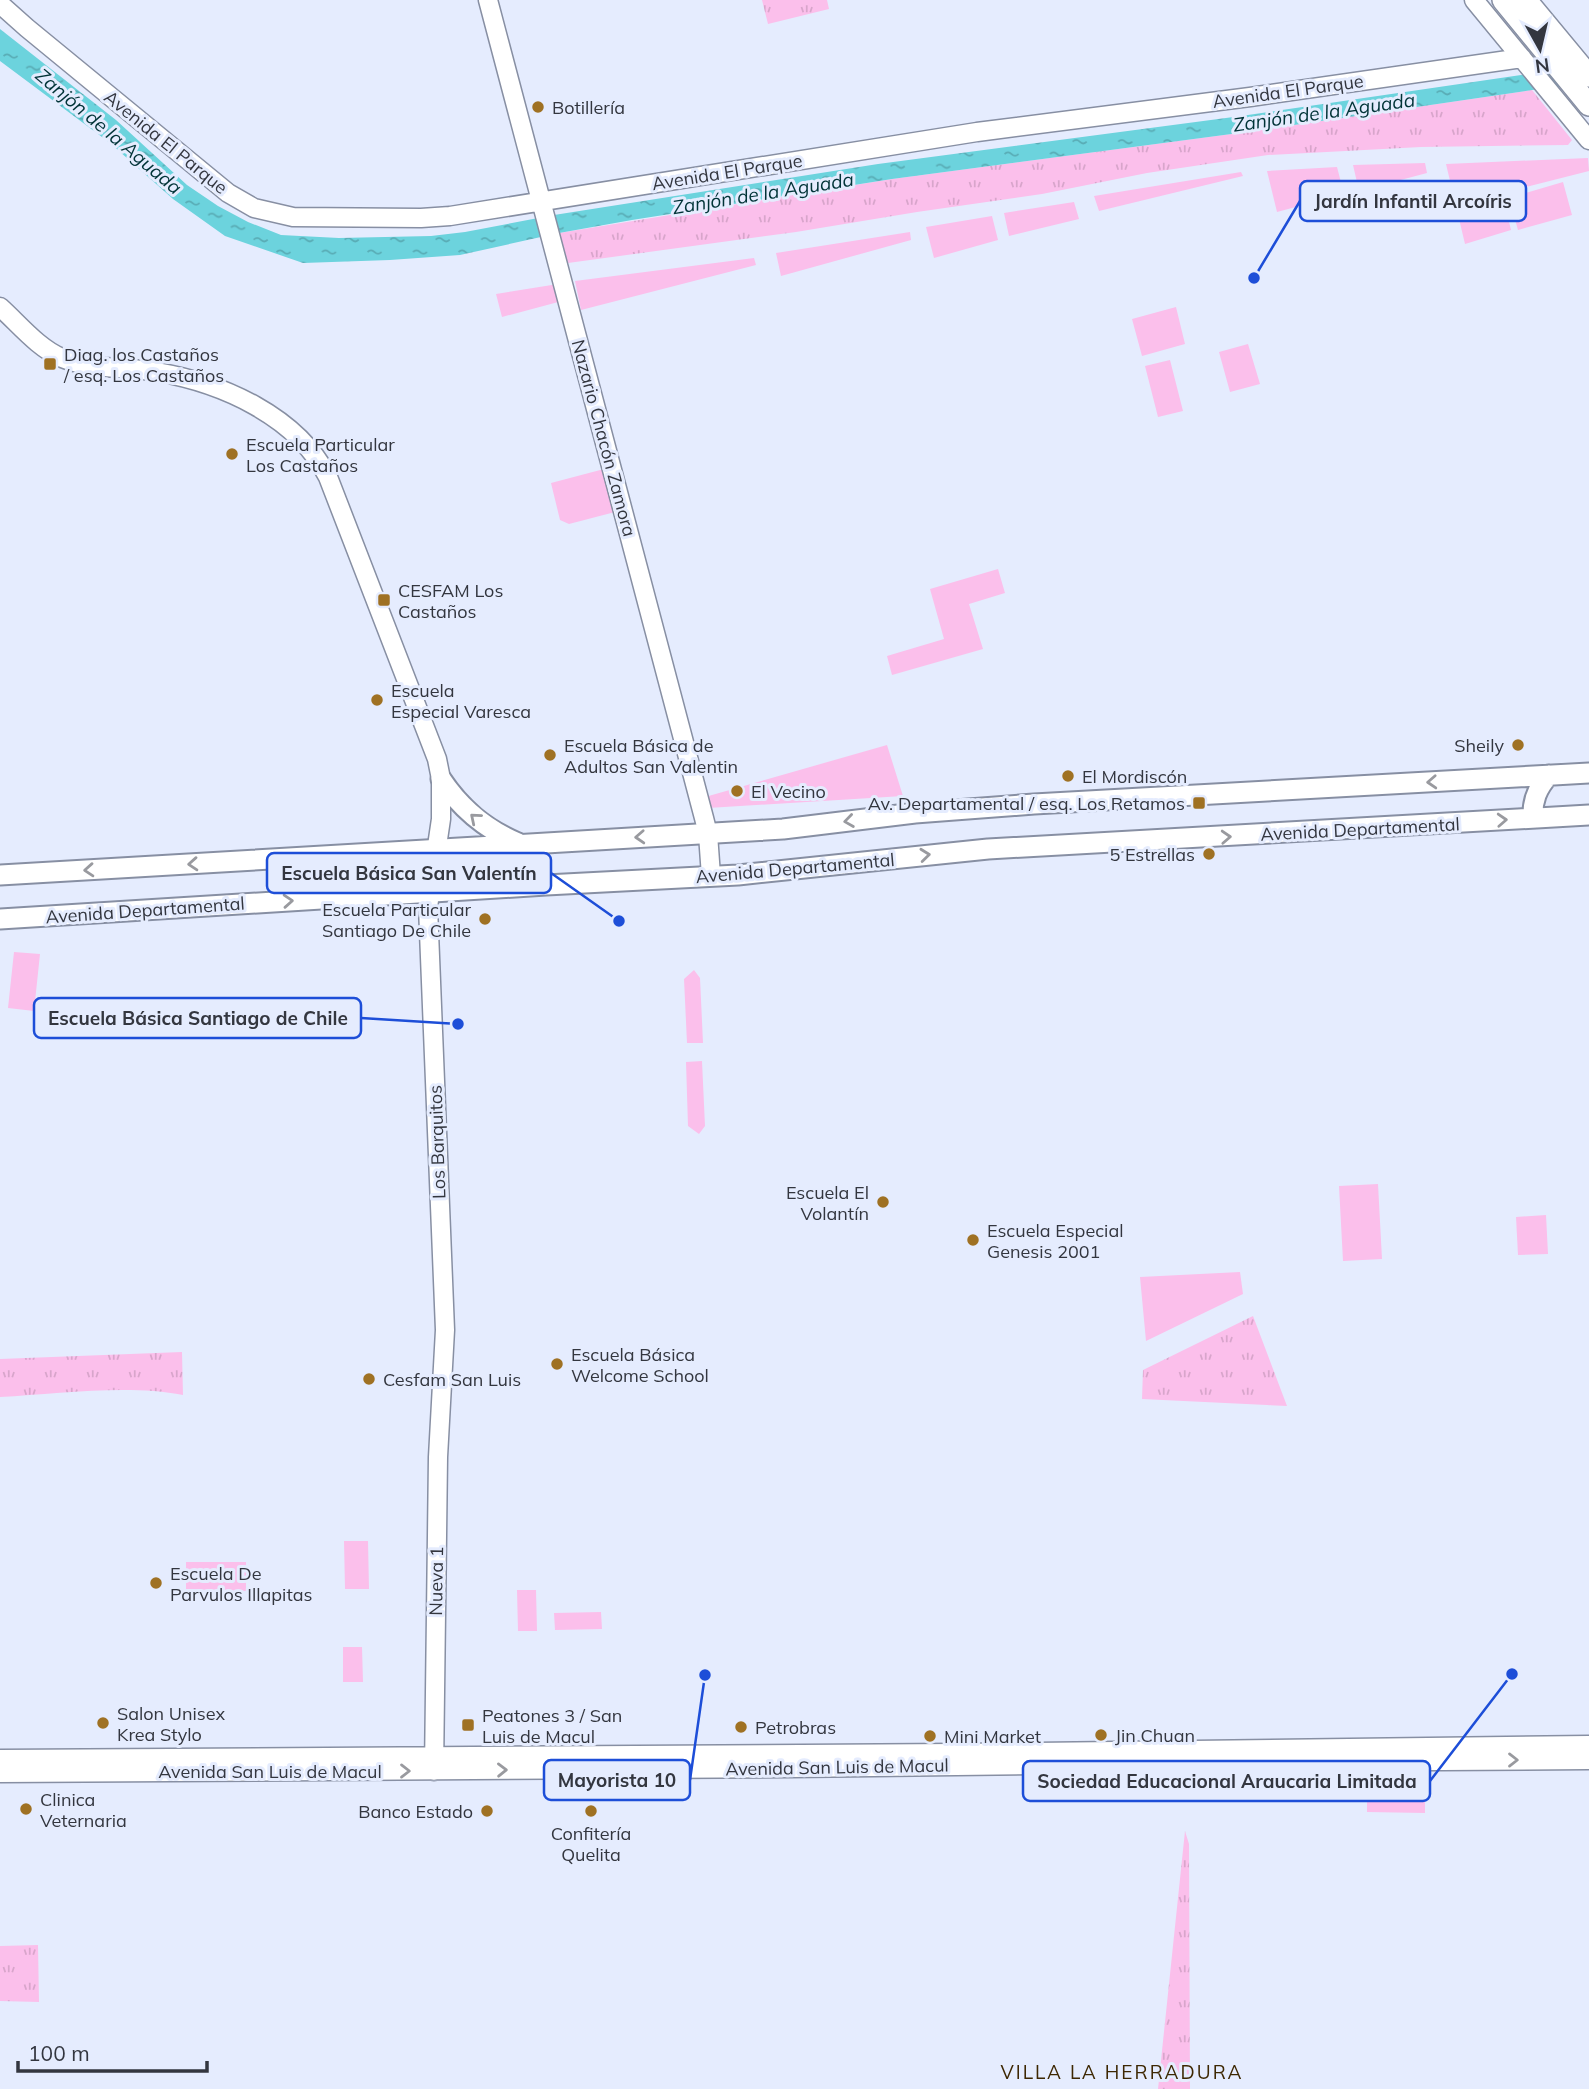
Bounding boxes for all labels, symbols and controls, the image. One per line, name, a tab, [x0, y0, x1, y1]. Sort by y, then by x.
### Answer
north arrow	[1505, 14, 1575, 84]
text: N	[1534, 53, 1551, 79]
water label: Zanjón de la Aguada	[31, 63, 187, 199]
street label: Avenida El Parque	[1211, 69, 1365, 113]
street label: Avenida El Parque	[100, 85, 232, 199]
water label: Zanjón de la Aguada	[1232, 87, 1416, 137]
place label: Botillería	[552, 96, 625, 119]
marker: Botillería	[530, 99, 546, 115]
street label: Avenida El Parque	[650, 149, 804, 195]
water label: Zanjón de la Aguada	[671, 167, 855, 219]
callout: Jardín Infantil Arcoíris	[1300, 181, 1526, 221]
text: Jardín Infantil Arcoíris	[1314, 189, 1512, 213]
street label: Nazario Chacón Zamora	[567, 337, 641, 539]
place label: Diag. los Castaños / esq. Los Castaños	[63, 343, 224, 387]
marker: Diag. los Castaños / esq. Los Castaños	[42, 356, 58, 372]
place label: Escuela Particular Los Castaños	[246, 433, 395, 477]
marker: Escuela Particular Los Castaños	[224, 446, 240, 462]
place label: CESFAM Los Castaños	[398, 579, 503, 623]
marker: CESFAM Los Castaños	[376, 592, 392, 608]
place label: Escuela Especial Varesca	[391, 679, 531, 723]
marker: Escuela Especial Varesca	[369, 692, 385, 708]
place label: Escuela Básica de Adultos San Valentin	[564, 734, 738, 778]
place label: Sheily	[1454, 734, 1504, 757]
marker: Sheily	[1510, 737, 1526, 753]
marker: Escuela Básica de Adultos San Valentin	[542, 747, 558, 763]
place label: El Mordiscón	[1082, 765, 1187, 788]
marker: El Mordiscón	[1060, 768, 1076, 784]
one-way arrow	[1426, 774, 1437, 789]
place label: El Vecino	[751, 780, 826, 803]
marker: El Vecino	[729, 783, 745, 799]
place label: Av. Departamental / esq. Los Retamos	[868, 792, 1185, 815]
marker: Av. Departamental / esq. Los Retamos	[1191, 795, 1207, 811]
street label: Avenida Departamental	[1260, 812, 1460, 846]
one-way arrow	[1497, 813, 1508, 828]
one-way arrow	[470, 814, 483, 826]
one-way arrow	[843, 814, 854, 829]
one-way arrow	[1221, 829, 1232, 844]
one-way arrow	[634, 830, 645, 845]
place label: 5 Estrellas	[1109, 843, 1195, 866]
marker: 5 Estrellas	[1201, 846, 1217, 862]
one-way arrow	[920, 847, 931, 862]
street label: Avenida Departamental	[695, 848, 895, 888]
callout: Escuela Básica San Valentín	[267, 853, 551, 893]
one-way arrow	[187, 856, 198, 871]
text: Escuela Básica San Valentín	[281, 861, 537, 885]
one-way arrow	[83, 862, 94, 877]
street label: Avenida Departamental	[45, 892, 245, 928]
one-way arrow	[283, 894, 294, 909]
place label: Escuela Particular Santiago De Chile	[322, 898, 471, 942]
marker: Escuela Particular Santiago De Chile	[477, 911, 493, 927]
callout: Escuela Básica Santiago de Chile	[34, 998, 361, 1038]
text: Escuela Básica Santiago de Chile	[48, 1006, 348, 1030]
street label: Los Barquitos	[424, 1085, 450, 1199]
place label: Escuela El Volantín	[786, 1181, 869, 1225]
marker: Escuela El Volantín	[875, 1194, 891, 1210]
place label: Escuela Especial Genesis 2001	[987, 1219, 1124, 1263]
marker: Escuela Especial Genesis 2001	[965, 1232, 981, 1248]
place label: Escuela Básica Welcome School	[571, 1343, 709, 1387]
marker: Escuela Básica Welcome School	[549, 1356, 565, 1372]
place label: Cesfam San Luis	[383, 1368, 521, 1391]
marker: Cesfam San Luis	[361, 1371, 377, 1387]
street label: Nueva 1	[424, 1546, 448, 1616]
place label: Escuela De Parvulos Illapitas	[170, 1562, 313, 1606]
marker: Escuela De Parvulos Illapitas	[148, 1575, 164, 1591]
place label: Salon Unisex Krea Stylo	[117, 1702, 225, 1746]
place label: Peatones 3 / San Luis de Macul	[482, 1704, 622, 1748]
marker: Salon Unisex Krea Stylo	[95, 1715, 111, 1731]
place label: Petrobras	[755, 1716, 836, 1739]
marker: Peatones 3 / San Luis de Macul	[460, 1717, 476, 1733]
marker: Petrobras	[733, 1719, 749, 1735]
place label: Jin Chuan	[1115, 1724, 1195, 1747]
place label: Mini Market	[944, 1725, 1041, 1748]
marker: Jin Chuan	[1093, 1727, 1109, 1743]
marker: Mini Market	[922, 1728, 938, 1744]
one-way arrow	[1508, 1752, 1519, 1768]
street label: Avenida San Luis de Macul	[725, 1754, 949, 1780]
street label: Avenida San Luis de Macul	[158, 1760, 382, 1783]
callout: Mayorista 10	[544, 1760, 690, 1800]
callout: Sociedad Educacional Araucaria Limitada	[1023, 1761, 1430, 1801]
one-way arrow	[497, 1762, 508, 1778]
one-way arrow	[400, 1763, 411, 1779]
text: Mayorista 10	[558, 1768, 676, 1792]
text: Sociedad Educacional Araucaria Limitada	[1037, 1769, 1417, 1793]
place label: Clinica Veternaria	[40, 1788, 127, 1832]
place label: Banco Estado	[358, 1800, 473, 1823]
marker: Clinica Veternaria	[18, 1801, 34, 1817]
marker: Banco Estado	[479, 1803, 495, 1819]
marker: Confitería Quelita	[583, 1803, 599, 1819]
place label: Confitería Quelita	[551, 1822, 631, 1866]
scale bar	[18, 2030, 206, 2074]
text: 100 m	[28, 2040, 90, 2066]
district label: VILLA LA HERRADURA	[1000, 2060, 1244, 2084]

